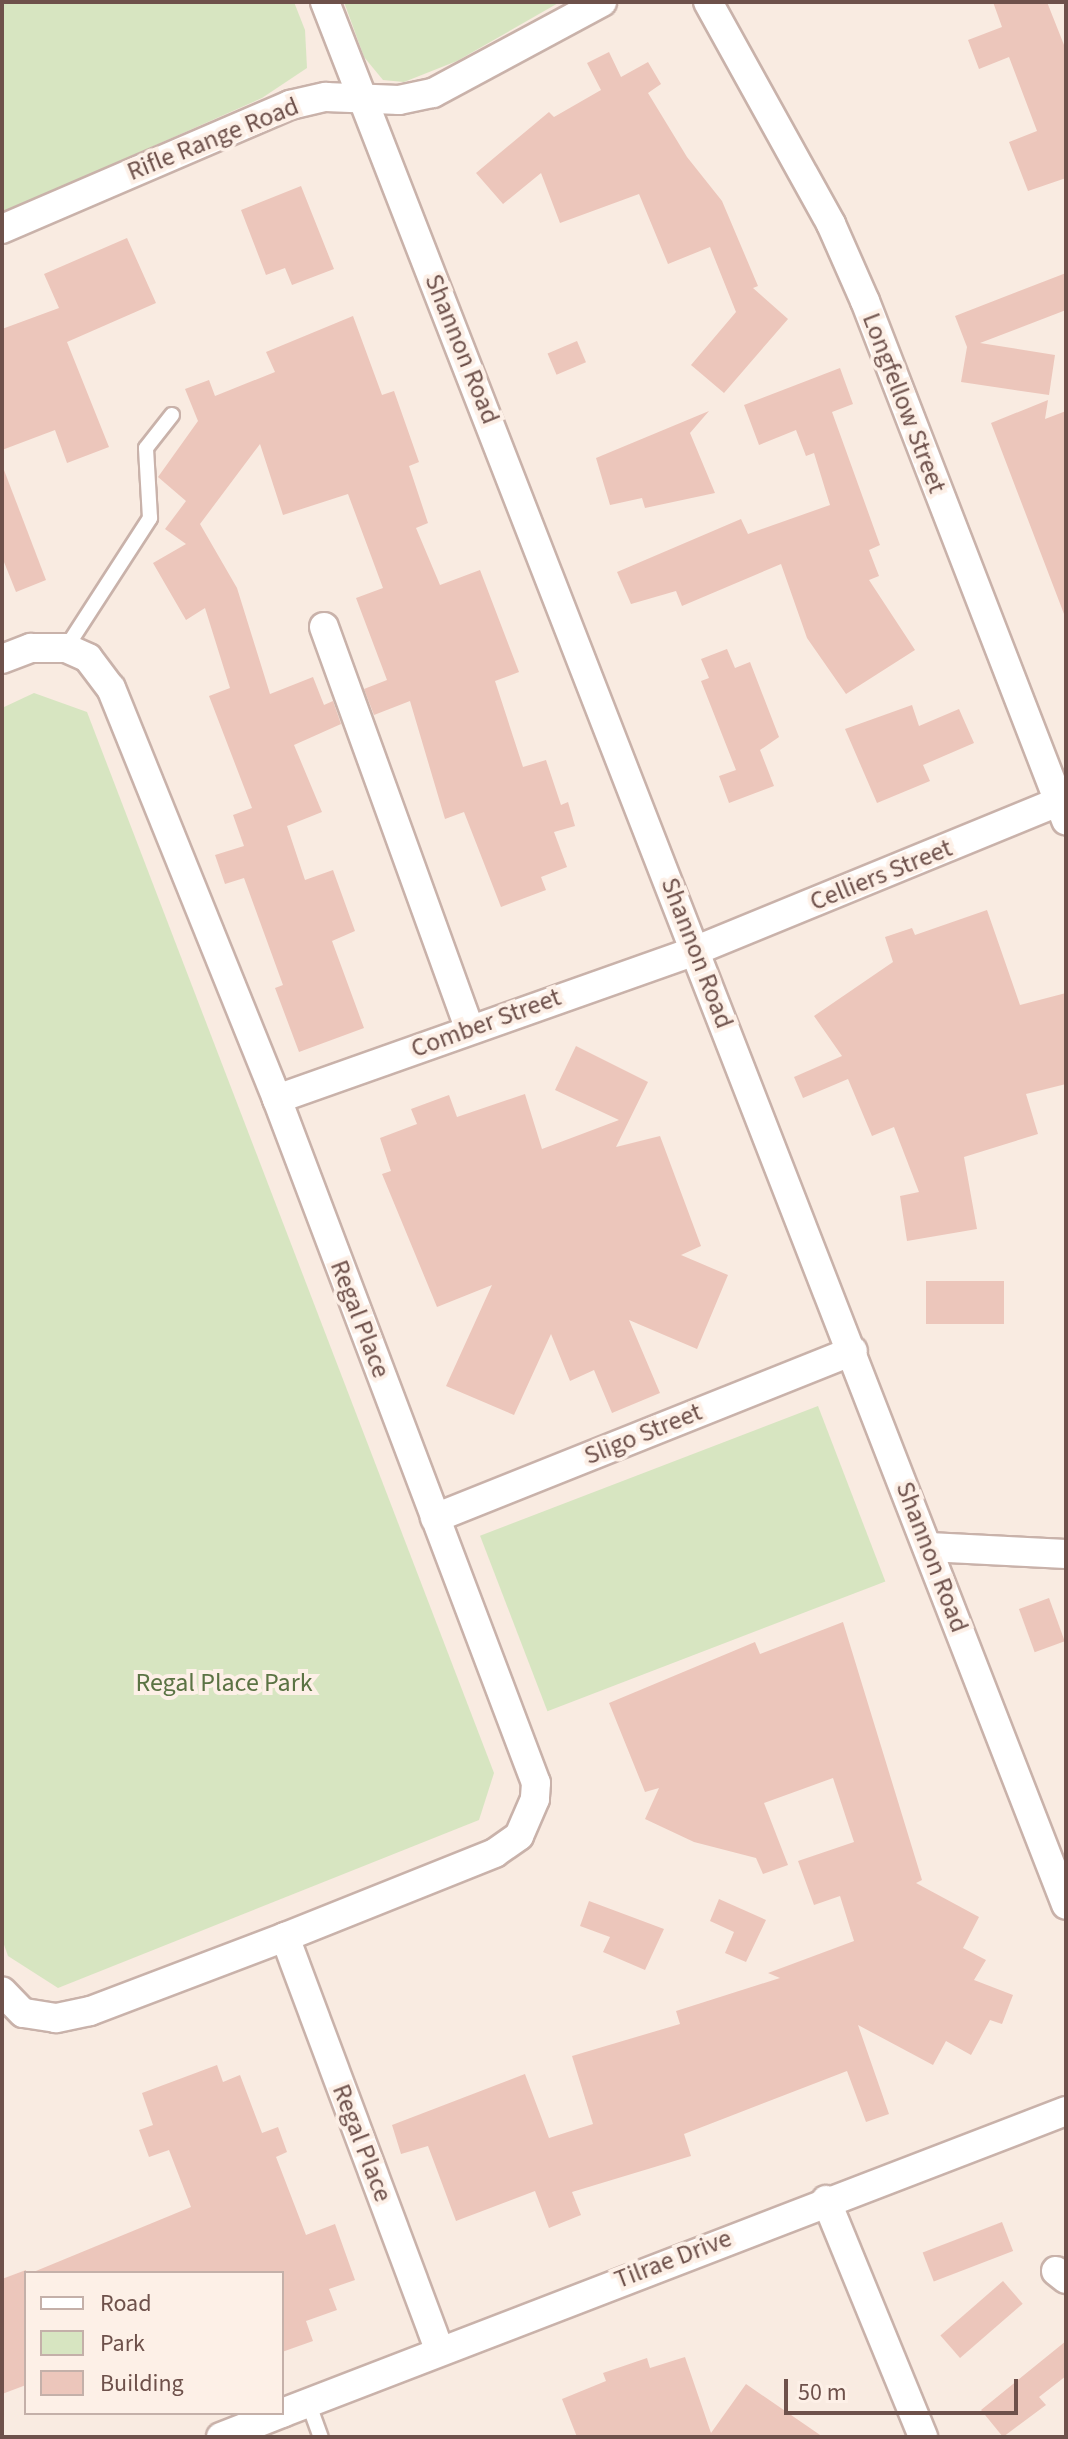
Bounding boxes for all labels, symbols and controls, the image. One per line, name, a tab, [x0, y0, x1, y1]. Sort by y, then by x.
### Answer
street label: Rifle Range Road	[123, 90, 303, 188]
street label: Shannon Road	[418, 269, 506, 429]
street label: Longfellow Street	[855, 309, 953, 497]
street label: Celliers Street	[805, 832, 957, 918]
street label: Shannon Road	[654, 873, 740, 1033]
street label: Comber Street	[407, 981, 565, 1065]
street label: Regal Place	[323, 1256, 397, 1382]
street label: Sligo Street	[580, 1396, 706, 1472]
street label: Shannon Road	[889, 1477, 975, 1637]
park label: Regal Place Park	[135, 1667, 313, 1699]
street label: Regal Place	[325, 2080, 399, 2206]
street label: Tilrae Drive	[610, 2222, 736, 2296]
legend	[24, 2271, 284, 2415]
text: Road	[100, 2286, 152, 2321]
text: Park	[100, 2326, 145, 2361]
scale bar	[788, 2363, 1022, 2413]
text: Building	[100, 2366, 184, 2401]
text: 50 m	[798, 2375, 847, 2410]

